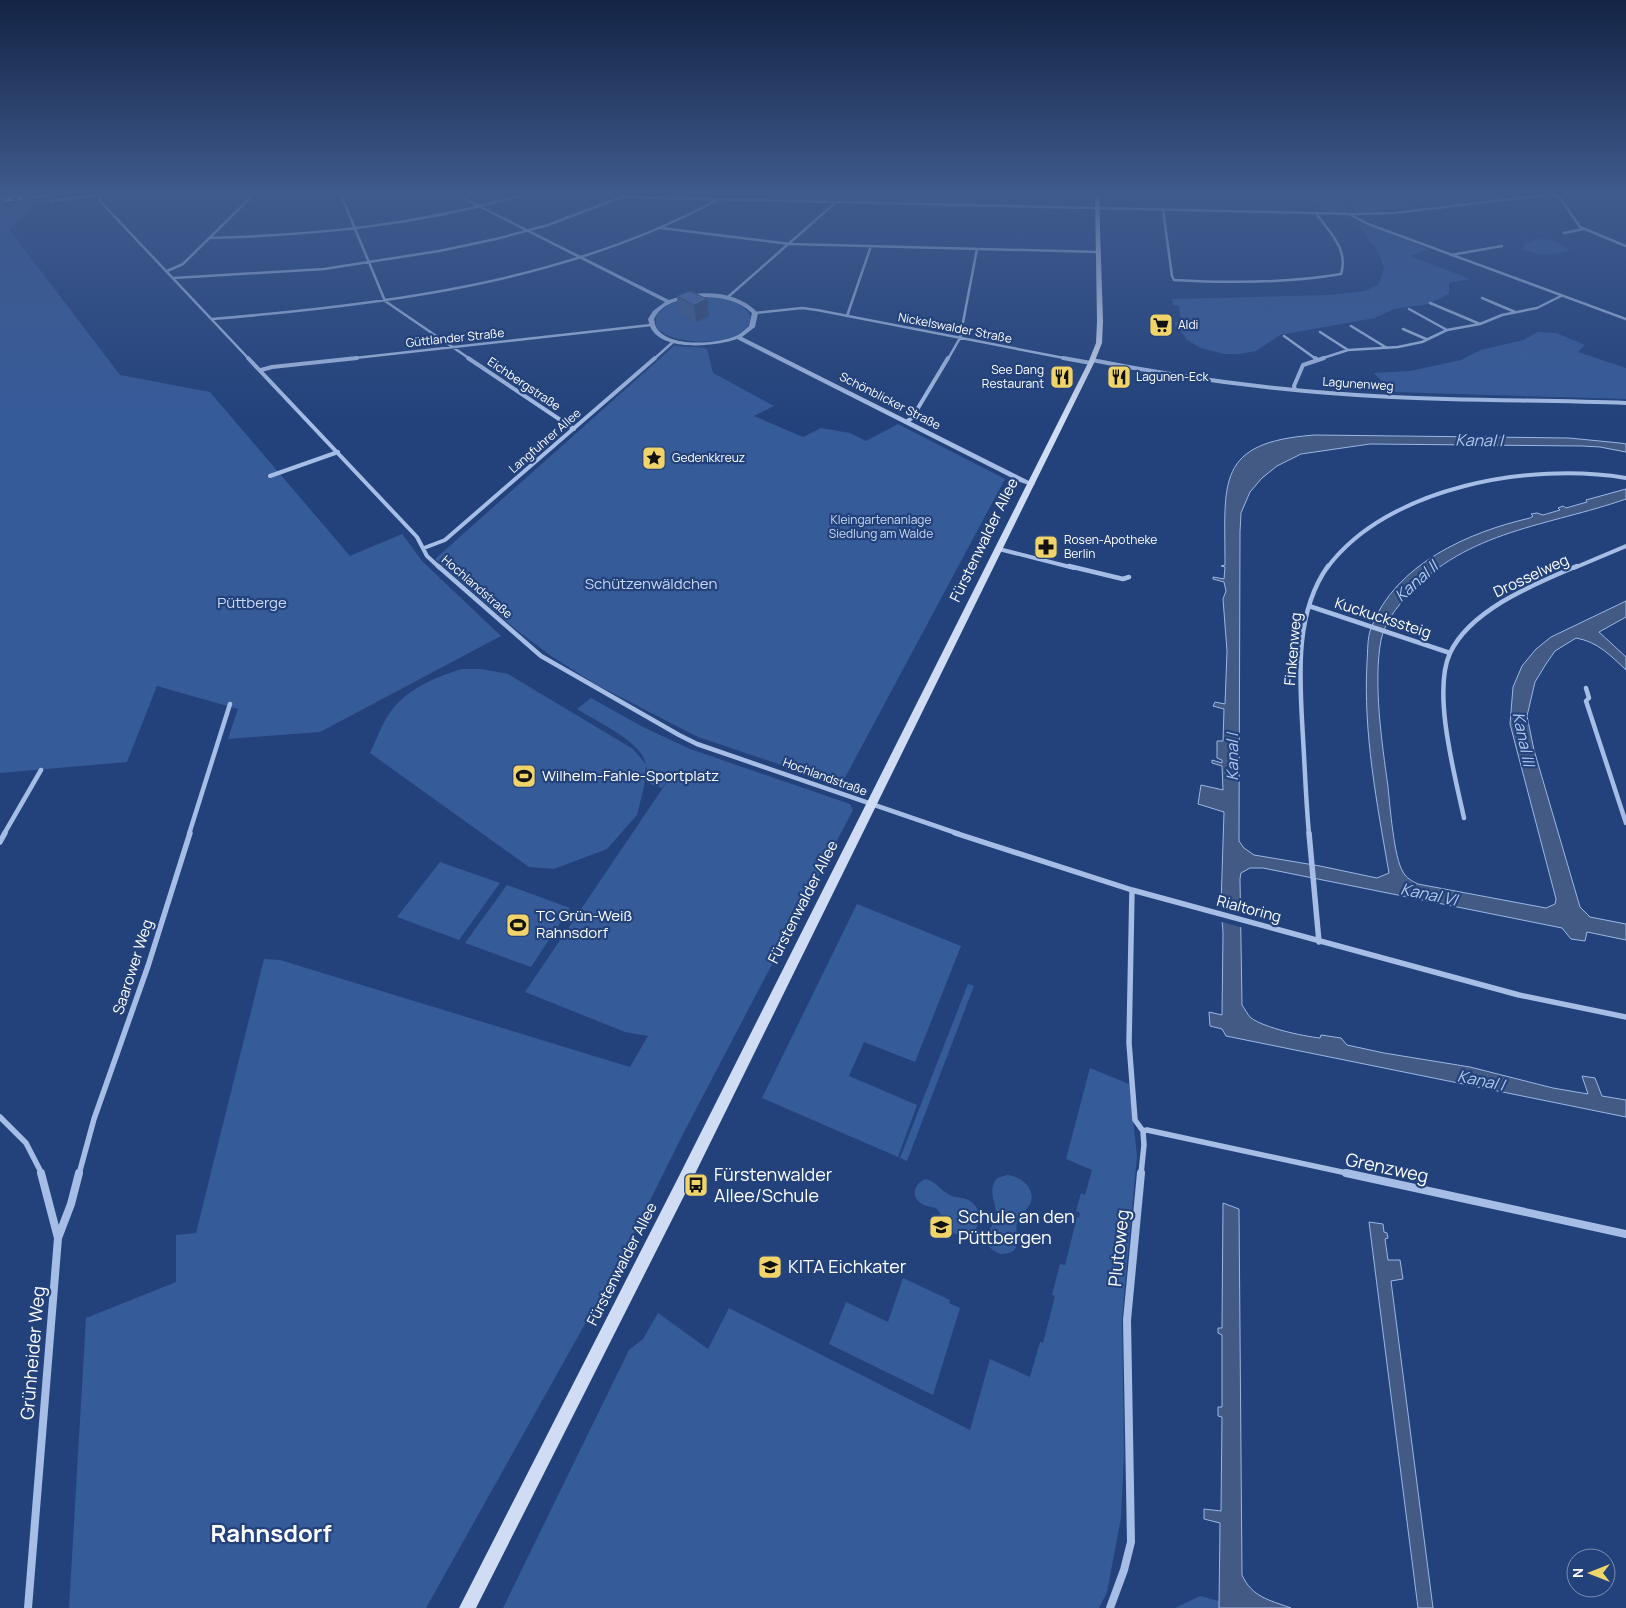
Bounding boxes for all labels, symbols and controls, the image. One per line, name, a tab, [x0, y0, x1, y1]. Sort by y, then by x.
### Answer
street label: Nickelswalder Straße	[897, 308, 1013, 347]
supermarket icon: Aldi	[1148, 312, 1174, 338]
place label: Aldi	[1178, 316, 1198, 333]
street label: Güttlander Straße	[405, 324, 505, 351]
street label: Eichbergstraße	[484, 353, 564, 414]
place label: See Dang Restaurant	[982, 361, 1044, 392]
restaurant icon: See Dang Restaurant	[1049, 364, 1075, 390]
restaurant icon: Lagunen-Eck	[1106, 364, 1132, 390]
street label: Schönblicker Straße	[837, 368, 944, 433]
place label: Lagunen-Eck	[1136, 368, 1210, 385]
street label: Lagunenweg	[1322, 373, 1394, 394]
street label: Langfuhrer Allee	[505, 404, 584, 477]
water label: Kanal I	[1455, 429, 1505, 451]
place icon: Gedenkkreuz	[641, 445, 667, 471]
place label: Gedenkkreuz	[672, 449, 745, 466]
street label: Fürstenwalder Allee	[944, 474, 1023, 605]
park label: Kleingartenanlage Siedlung am Walde	[829, 511, 933, 542]
place label: Rosen-Apotheke Berlin	[1064, 531, 1157, 562]
pharmacy icon: Rosen-Apotheke Berlin	[1033, 534, 1059, 560]
street label: Drosselweg	[1490, 549, 1572, 602]
street label: Hochlandstraße	[438, 551, 516, 622]
water label: Kanal II	[1390, 554, 1444, 606]
park label: Schützenwäldchen	[585, 573, 717, 594]
park label: Püttberge	[217, 592, 287, 613]
street label: Kuckuckssteig	[1332, 592, 1434, 643]
street label: Finkenweg	[1279, 611, 1306, 687]
water label: Kanal III	[1508, 710, 1541, 770]
water label: Kanal I	[1221, 731, 1243, 781]
street label: Hochlandstraße	[781, 753, 870, 800]
sports icon: Wilhelm-Fahle-Sportplatz	[511, 763, 537, 789]
place label: Wilhelm-Fahle-Sportplatz	[542, 765, 719, 786]
street label: Fürstenwalder Allee	[762, 836, 843, 967]
water label: Kanal VI	[1399, 877, 1461, 911]
street label: Rialtoring	[1214, 890, 1284, 927]
place label: TC Grün-Weiß Rahnsdorf	[536, 905, 633, 943]
sports icon: TC Grün-Weiß Rahnsdorf	[505, 912, 531, 938]
street label: Saarower Weg	[107, 917, 158, 1017]
water label: Kanal I	[1456, 1064, 1509, 1096]
street label: Grenzweg	[1344, 1147, 1431, 1188]
place label: Fürstenwalder Allee/Schule	[714, 1162, 833, 1207]
bus stop icon: Fürstenwalder Allee/Schule	[683, 1172, 709, 1198]
street label: Fürstenwalder Allee	[581, 1198, 662, 1329]
place label: Schule an den Püttbergen	[958, 1204, 1075, 1249]
street label: Plutoweg	[1102, 1208, 1134, 1288]
school or university icon: Schule an den Püttbergen	[928, 1214, 954, 1240]
school or university icon: KITA Eichkater	[757, 1254, 783, 1280]
place label: KITA Eichkater	[788, 1254, 907, 1278]
street label: Grünheider Weg	[14, 1285, 50, 1421]
district label: Rahnsdorf	[211, 1516, 331, 1549]
north arrow	[1566, 1548, 1616, 1598]
text: N	[1568, 1568, 1587, 1578]

